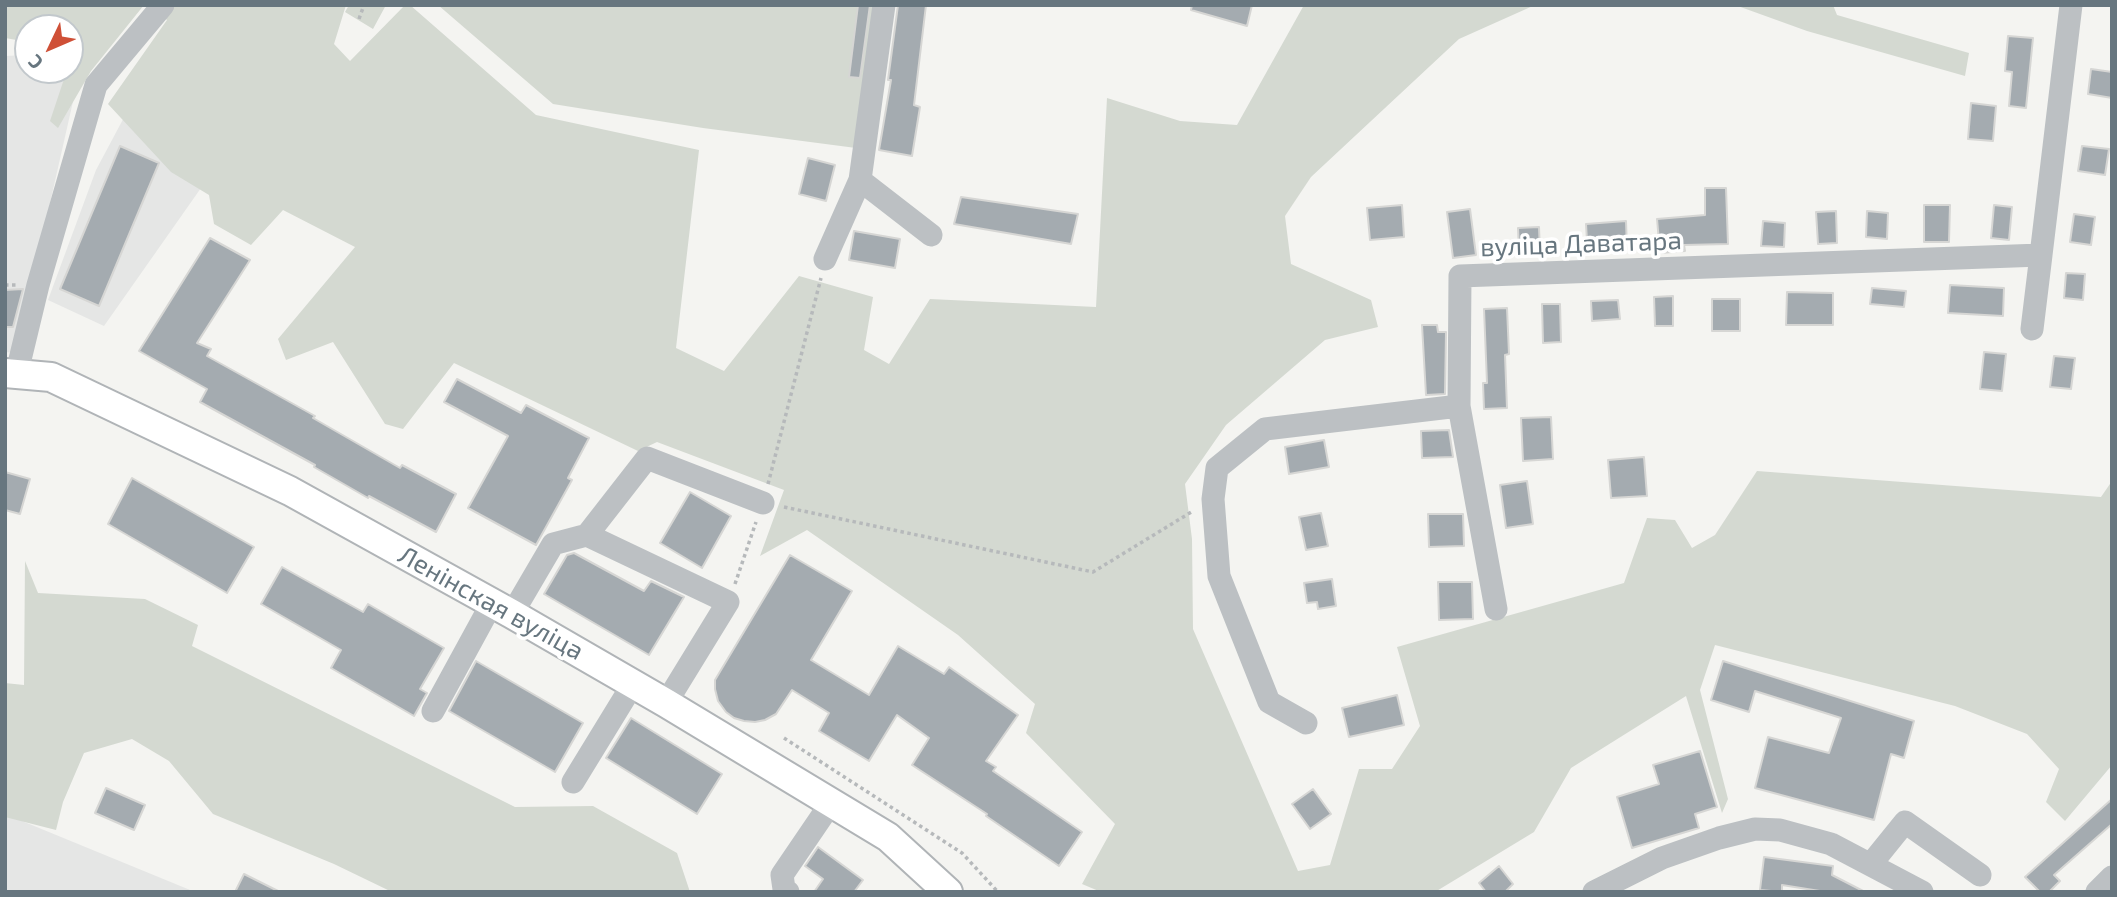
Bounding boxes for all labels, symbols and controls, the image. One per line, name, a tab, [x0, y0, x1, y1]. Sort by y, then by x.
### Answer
north arrow	[14, 14, 84, 84]
text: С	[23, 51, 47, 75]
street label: вуліца Даватара	[1480, 225, 1682, 263]
street label: Ленінская вуліца	[393, 539, 589, 667]

